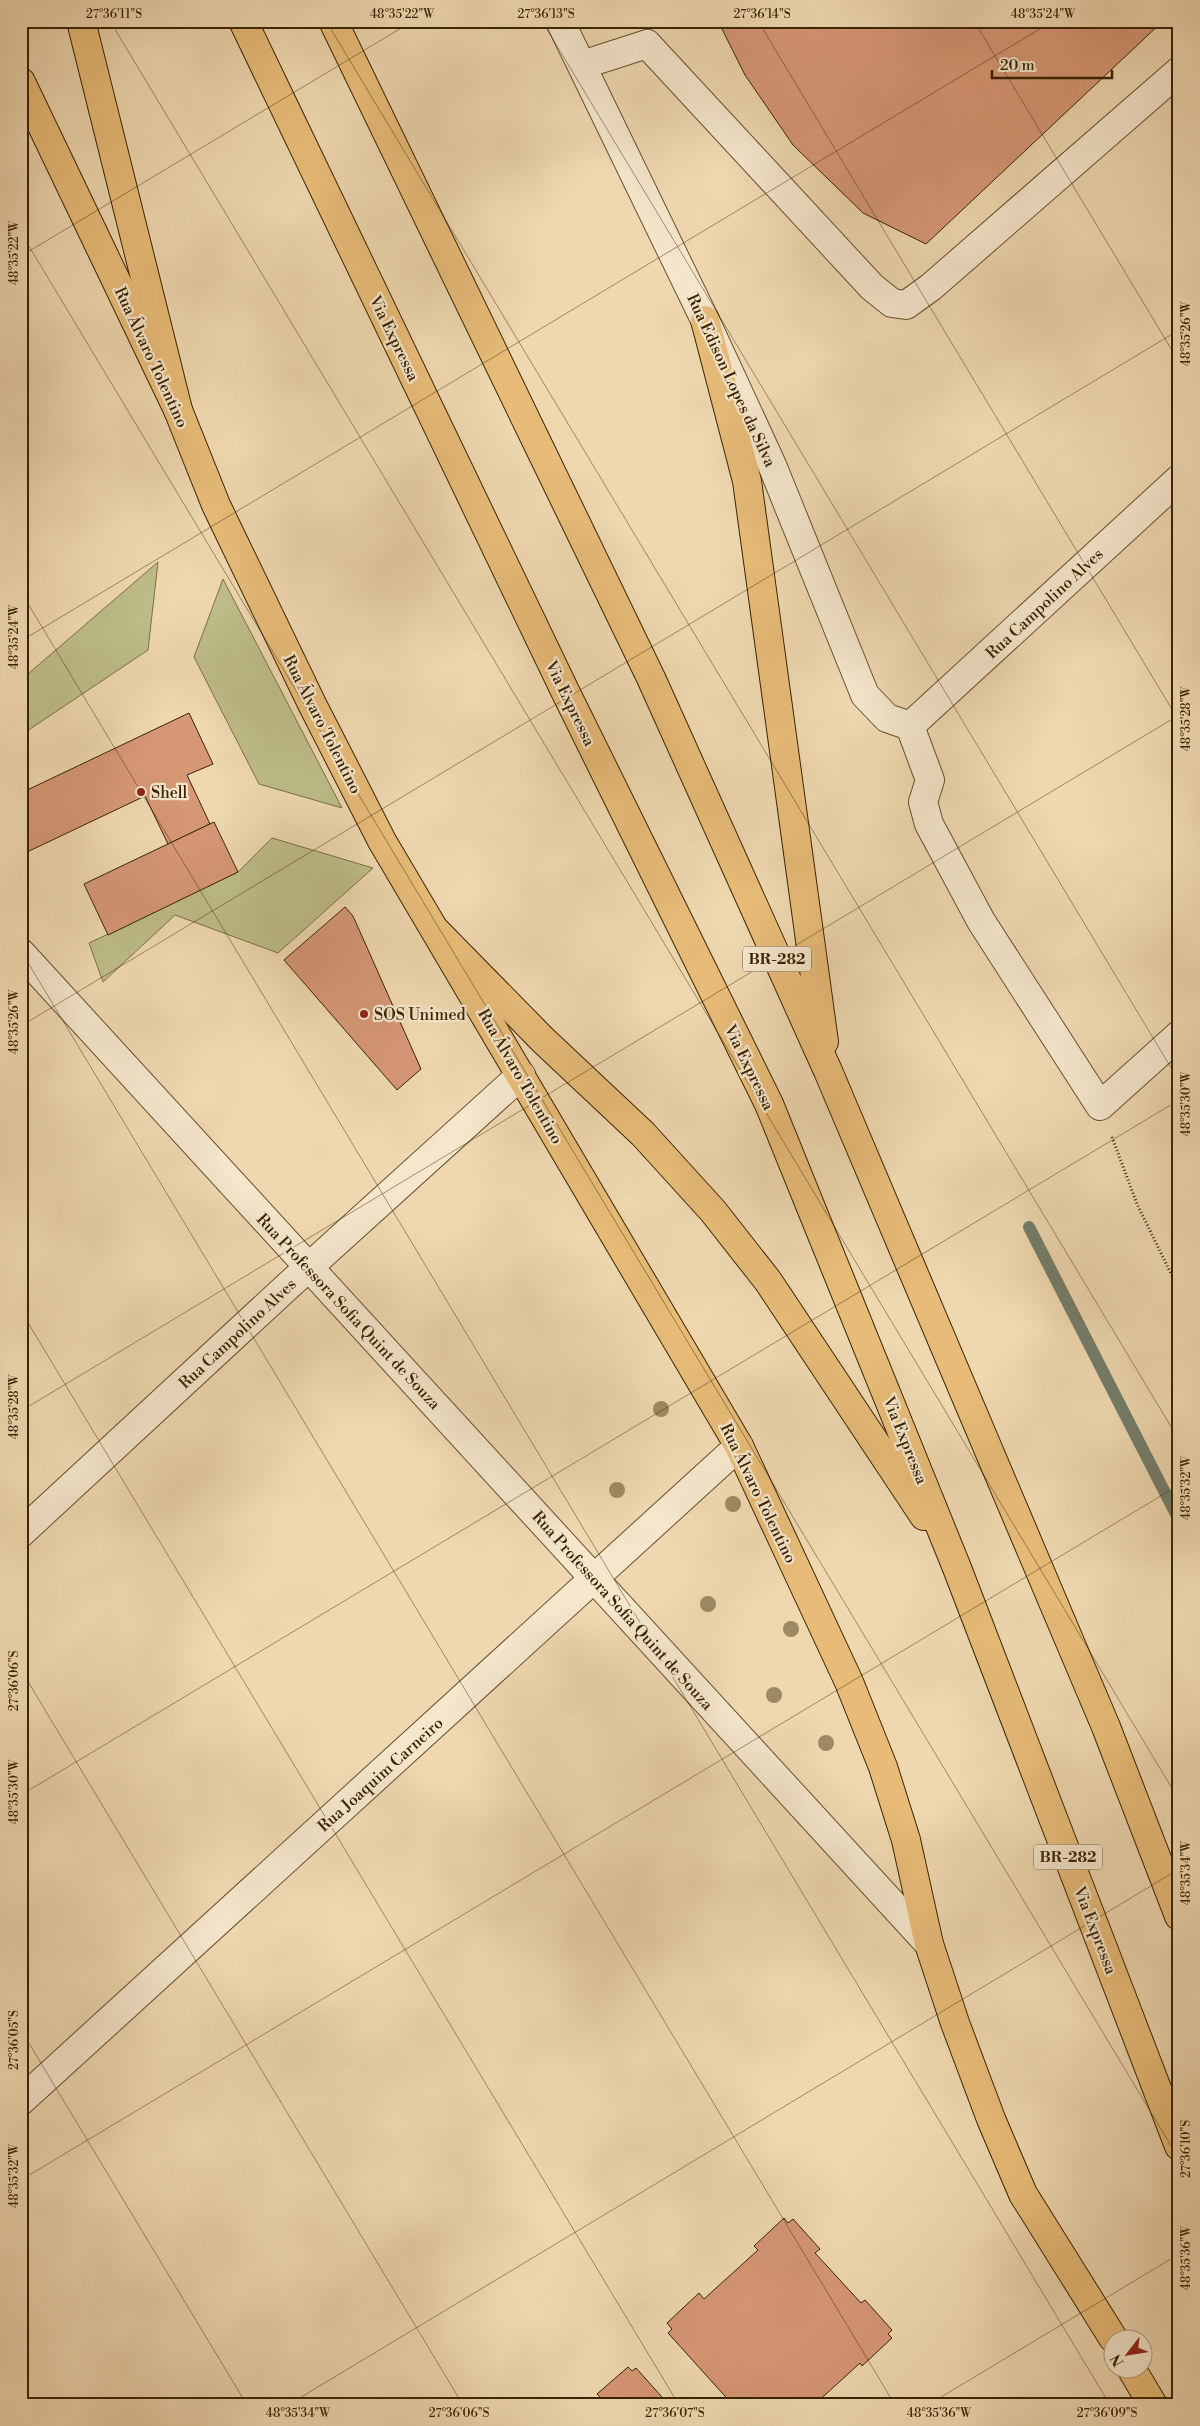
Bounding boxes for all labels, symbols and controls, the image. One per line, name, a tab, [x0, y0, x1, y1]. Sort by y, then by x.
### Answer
text: 27°36'11"S	[86, 7, 142, 22]
text: 48°35'22"W	[370, 7, 435, 22]
text: 27°36'13"S	[517, 7, 575, 22]
text: 27°36'14"S	[733, 7, 791, 22]
text: 48°35'24"W	[1011, 7, 1076, 22]
scale bar	[992, 48, 1112, 80]
text: 20 m	[1000, 56, 1035, 75]
text: 48°35'22"W	[7, 220, 22, 285]
street label: Rua Álvaro Tolentino	[110, 283, 194, 431]
street label: Rua Edison Lopes da Silva	[682, 291, 780, 471]
street label: Via Expressa	[364, 292, 424, 385]
text: 48°35'26"W	[1179, 301, 1194, 366]
street label: Rua Campolino Alves	[982, 544, 1108, 663]
text: 48°35'24"W	[7, 604, 22, 669]
street label: Rua Álvaro Tolentino	[278, 651, 368, 797]
street label: Via Expressa	[540, 657, 600, 750]
text: 48°35'28"W	[1179, 686, 1194, 751]
place label: Shell	[151, 783, 188, 803]
marker: Shell	[135, 786, 147, 798]
road number: BR-282	[743, 946, 811, 972]
text: 48°35'26"W	[7, 989, 22, 1054]
street label: Rua Álvaro Tolentino	[473, 1004, 569, 1148]
place label: SOS Unimed	[374, 1005, 466, 1025]
marker: SOS Unimed	[358, 1008, 370, 1020]
street label: Via Expressa	[719, 1021, 779, 1114]
text: 48°35'30"W	[1179, 1070, 1194, 1136]
street label: Rua Professora Sofia Quint de Souza	[252, 1209, 445, 1415]
street label: Rua Campolino Alves	[175, 1274, 301, 1393]
text: 48°35'28"W	[7, 1374, 22, 1439]
street label: Via Expressa	[878, 1393, 932, 1488]
street label: Rua Álvaro Tolentino	[716, 1419, 802, 1567]
text: 48°35'32"W	[1179, 1455, 1194, 1520]
street label: Rua Professora Sofia Quint de Souza	[528, 1507, 718, 1715]
text: 27°36'06"S	[7, 1651, 22, 1711]
street label: Rua Joaquim Carneiro	[314, 1713, 448, 1836]
text: 48°35'30"W	[7, 1758, 22, 1824]
text: 48°35'34"W	[1179, 1840, 1194, 1905]
road number: BR-282	[1034, 1844, 1102, 1870]
street label: Via Expressa	[1069, 1883, 1121, 1978]
text: 27°36'05"S	[7, 2010, 22, 2070]
text: 27°36'10"S	[1179, 2120, 1194, 2178]
text: 48°35'32"W	[7, 2143, 22, 2208]
text: 48°35'36"W	[1179, 2225, 1194, 2290]
north arrow	[1102, 2328, 1152, 2378]
text: N	[1107, 2351, 1128, 2370]
text: 48°35'34"W	[266, 2406, 331, 2421]
text: 27°36'06"S	[429, 2406, 489, 2421]
text: 27°36'07"S	[645, 2406, 705, 2421]
text: 48°35'36"W	[907, 2406, 972, 2421]
text: 27°36'09"S	[1077, 2406, 1137, 2421]

